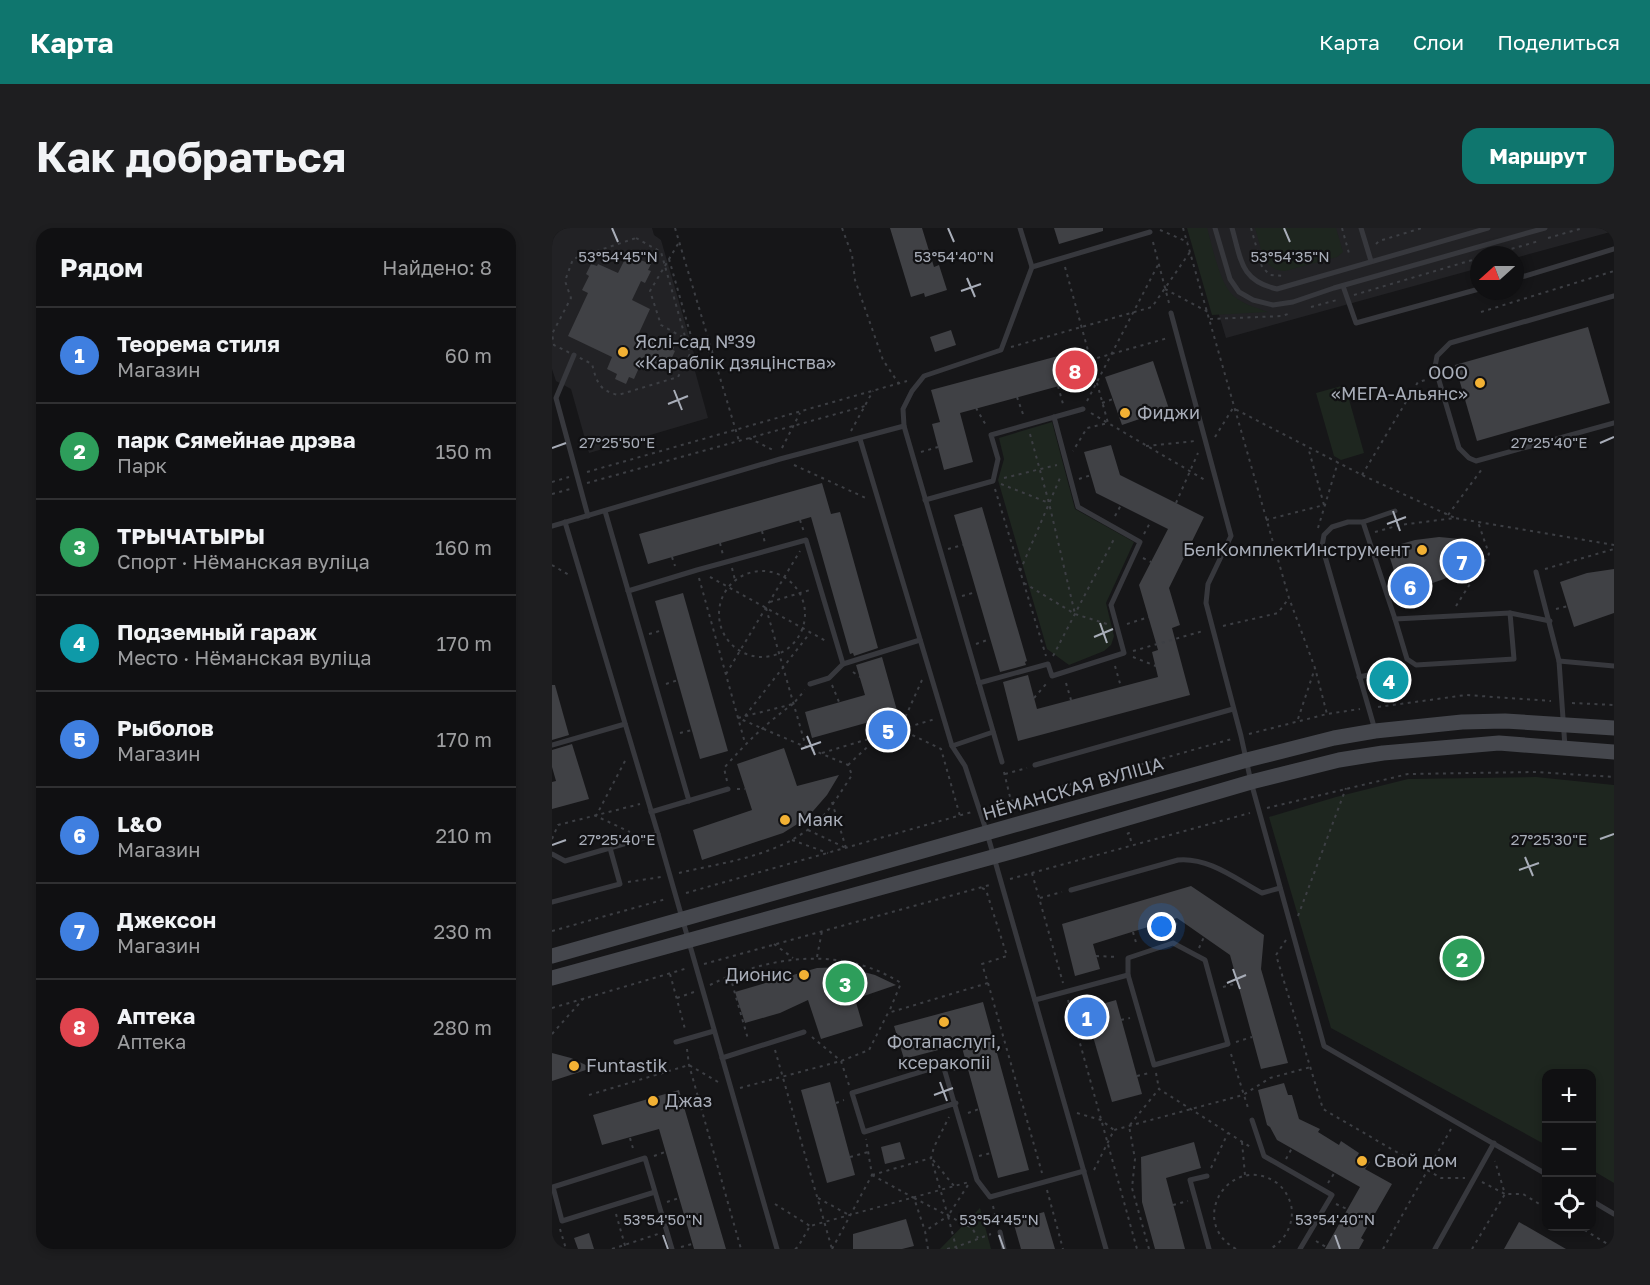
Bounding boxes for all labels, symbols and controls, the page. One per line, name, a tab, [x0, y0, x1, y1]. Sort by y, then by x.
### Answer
text: Карта	[30, 26, 114, 59]
text: Карта	[1319, 29, 1380, 55]
text: Слои	[1413, 29, 1464, 55]
text: Поделиться	[1497, 29, 1620, 55]
button: Маршрут	[1462, 128, 1614, 184]
text: Как добраться	[36, 131, 346, 181]
north arrow	[1470, 246, 1524, 300]
text: 53°54'45"N	[578, 247, 658, 265]
text: 53°54'40"N	[914, 247, 994, 265]
text: 53°54'35"N	[1250, 247, 1330, 265]
text: Рядом	[60, 252, 143, 283]
text: Найдено: 8	[382, 255, 492, 279]
text: Теорема стиля	[117, 330, 280, 357]
place label: Яслі-сад №39 «Караблік дзяцінства»	[635, 330, 836, 373]
text: 1	[74, 343, 85, 367]
text: 60 m	[445, 343, 492, 367]
marker: Яслі-сад №39 «Караблік дзяцінства»	[616, 345, 630, 359]
pin: 8	[1056, 348, 1094, 392]
text: Магазин	[117, 357, 201, 381]
place label: ООО «МЕГА-Альянс»	[1331, 361, 1468, 404]
marker: ООО «МЕГА-Альянс»	[1473, 376, 1487, 390]
place label: Фиджи	[1137, 401, 1200, 423]
marker: Фиджи	[1118, 406, 1132, 420]
text: парк Сямейнае дрэва	[117, 426, 356, 453]
text: 27°25'50"E	[579, 433, 655, 451]
text: 27°25'40"E	[1511, 433, 1587, 451]
text: 2	[73, 439, 86, 463]
text: 150 m	[436, 439, 492, 463]
text: Парк	[117, 453, 167, 477]
text: ТРЫЧАТЫРЫ	[117, 522, 265, 549]
text: 3	[73, 535, 86, 559]
text: 160 m	[435, 535, 492, 559]
place label: БелКомплектИнструмент	[1183, 538, 1410, 560]
pin: 7	[1442, 538, 1482, 584]
marker: БелКомплектИнструмент	[1415, 543, 1429, 557]
text: Спорт · Нёманская вуліца	[117, 549, 370, 573]
pin: 6	[1390, 564, 1430, 608]
text: Подземный гараж	[117, 618, 317, 645]
text: 4	[73, 631, 86, 655]
text: 170 m	[437, 631, 492, 655]
text: Место · Нёманская вуліца	[117, 645, 372, 669]
pin: 4	[1370, 658, 1408, 702]
pin: 5	[868, 708, 908, 752]
text: Рыболов	[117, 714, 214, 741]
text: 5	[73, 727, 86, 751]
text: 170 m	[437, 727, 492, 751]
text: Магазин	[117, 741, 201, 765]
street label: НЁМАНСКАЯ ВУЛІЦА	[980, 752, 1166, 824]
place label: Маяк	[797, 808, 843, 830]
text: L&O	[117, 810, 162, 837]
marker: Маяк	[778, 813, 792, 827]
text: 6	[73, 823, 86, 847]
text: 210 m	[436, 823, 492, 847]
text: 27°25'40"E	[579, 830, 655, 848]
text: 27°25'30"E	[1511, 830, 1587, 848]
text: Магазин	[117, 837, 201, 861]
text: Джексон	[117, 906, 216, 933]
your location	[1147, 912, 1176, 941]
text: 7	[74, 919, 85, 943]
text: 230 m	[434, 919, 492, 943]
text: Магазин	[117, 933, 201, 957]
pin: 2	[1442, 936, 1482, 980]
pin: 3	[826, 960, 864, 1005]
place label: Дионис	[725, 963, 792, 985]
marker: Дионис	[797, 968, 811, 982]
pin: 1	[1068, 994, 1106, 1040]
text: Аптека	[117, 1002, 195, 1029]
text: 8	[73, 1015, 86, 1039]
text: 280 m	[433, 1015, 492, 1039]
marker: Фотапаслугі, ксеракопіі	[937, 1015, 951, 1029]
text: Аптека	[117, 1029, 186, 1053]
place label: Фотапаслугі, ксеракопіі	[887, 1030, 1001, 1073]
place label: Funtastik	[586, 1054, 668, 1076]
marker: Funtastik	[567, 1059, 581, 1073]
map controls	[1542, 1069, 1596, 1231]
button: +	[1542, 1069, 1596, 1123]
place label: Джаз	[665, 1089, 712, 1111]
marker: Джаз	[646, 1094, 660, 1108]
button: −	[1542, 1123, 1596, 1177]
place label: Свой дом	[1374, 1149, 1457, 1171]
marker: Свой дом	[1355, 1154, 1369, 1168]
button: locate	[1542, 1177, 1596, 1231]
text: 53°54'50"N	[623, 1210, 703, 1228]
text: 53°54'45"N	[959, 1210, 1039, 1228]
text: 53°54'40"N	[1295, 1210, 1375, 1228]

